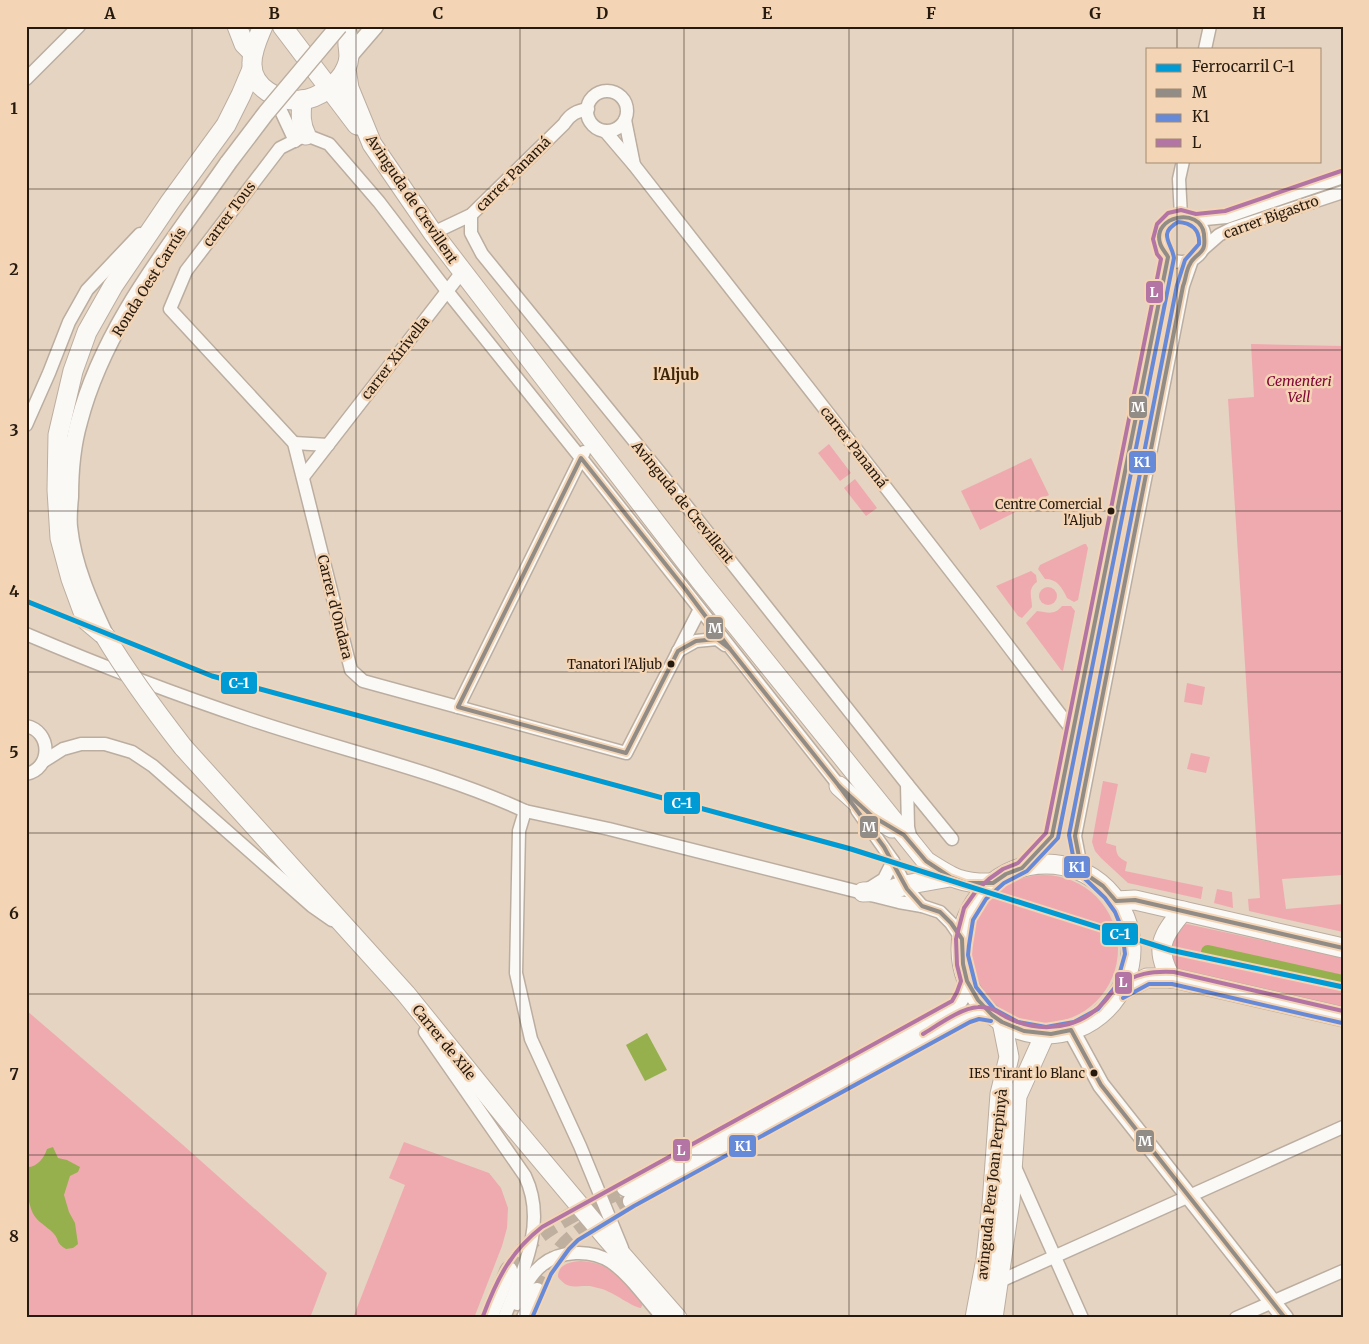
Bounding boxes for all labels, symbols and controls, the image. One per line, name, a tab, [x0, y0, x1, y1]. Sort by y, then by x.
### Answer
text: A	[103, 3, 116, 23]
text: B	[268, 3, 280, 23]
text: C	[433, 3, 443, 23]
text: D	[596, 3, 608, 23]
text: E	[762, 3, 773, 23]
text: F	[926, 3, 936, 23]
text: G	[1089, 3, 1101, 23]
text: H	[1252, 3, 1266, 23]
legend	[1146, 48, 1322, 162]
text: Ferrocarril C-1	[1192, 57, 1295, 76]
text: M	[1192, 83, 1207, 102]
text: 1	[10, 98, 18, 118]
text: K1	[1192, 107, 1210, 126]
street label: Avinguda de Crevillent	[362, 130, 462, 267]
street label: carrer Panamá	[472, 133, 554, 215]
text: L	[1192, 133, 1202, 152]
street label: carrer Tous	[199, 178, 259, 250]
street label: carrer Bigastro	[1221, 191, 1321, 243]
street label: Ronda Oest Carrús	[108, 224, 190, 340]
text: 2	[9, 259, 19, 279]
line badge: L	[1145, 280, 1164, 304]
text: L	[1150, 283, 1159, 301]
street label: carrer Xirivella	[357, 313, 433, 403]
district label: l'Aljub	[653, 365, 699, 384]
park label: Cementeri Vell	[1266, 372, 1332, 406]
line badge: M	[1128, 395, 1148, 419]
text: M	[1131, 398, 1146, 416]
street label: carrer Panamá	[817, 403, 892, 492]
text: 3	[9, 420, 19, 440]
street label: Avinguda de Crevillent	[628, 437, 738, 567]
line badge: K1	[1128, 450, 1157, 474]
text: K1	[1134, 453, 1151, 471]
place label: Centre Comercial l'Aljub	[995, 496, 1102, 529]
marker: Centre Comercial l'Aljub	[1106, 506, 1116, 516]
street label: Carrer d'Ondara	[313, 553, 357, 662]
text: 4	[9, 581, 19, 601]
line badge: M	[705, 616, 724, 640]
text: M	[708, 619, 723, 637]
place label: Tanatori l'Aljub	[567, 656, 662, 673]
marker: Tanatori l'Aljub	[666, 659, 676, 669]
line badge: C-1	[220, 671, 258, 695]
text: C-1	[229, 674, 250, 692]
text: 5	[9, 742, 19, 762]
line badge: C-1	[663, 791, 701, 815]
text: C-1	[672, 794, 693, 812]
line badge: M	[859, 815, 879, 839]
text: M	[862, 818, 877, 836]
line badge: K1	[1063, 855, 1091, 879]
text: K1	[1069, 858, 1086, 876]
text: 6	[9, 903, 19, 923]
line badge: C-1	[1101, 922, 1139, 946]
text: C-1	[1110, 925, 1131, 943]
line badge: L	[1114, 971, 1133, 995]
text: L	[1119, 973, 1128, 991]
street label: Carrer de Xile	[408, 1001, 480, 1083]
text: 7	[9, 1064, 19, 1084]
place label: IES Tirant lo Blanc	[969, 1065, 1085, 1082]
marker: IES Tirant lo Blanc	[1089, 1068, 1099, 1078]
street label: avinguda Pere Joan Perpinyà	[973, 1087, 1011, 1280]
line badge: M	[1135, 1129, 1155, 1153]
text: M	[1138, 1132, 1153, 1150]
line badge: K1	[728, 1134, 757, 1158]
text: K1	[735, 1137, 752, 1155]
line badge: L	[672, 1138, 691, 1162]
text: L	[677, 1141, 686, 1159]
text: 8	[9, 1226, 19, 1246]

